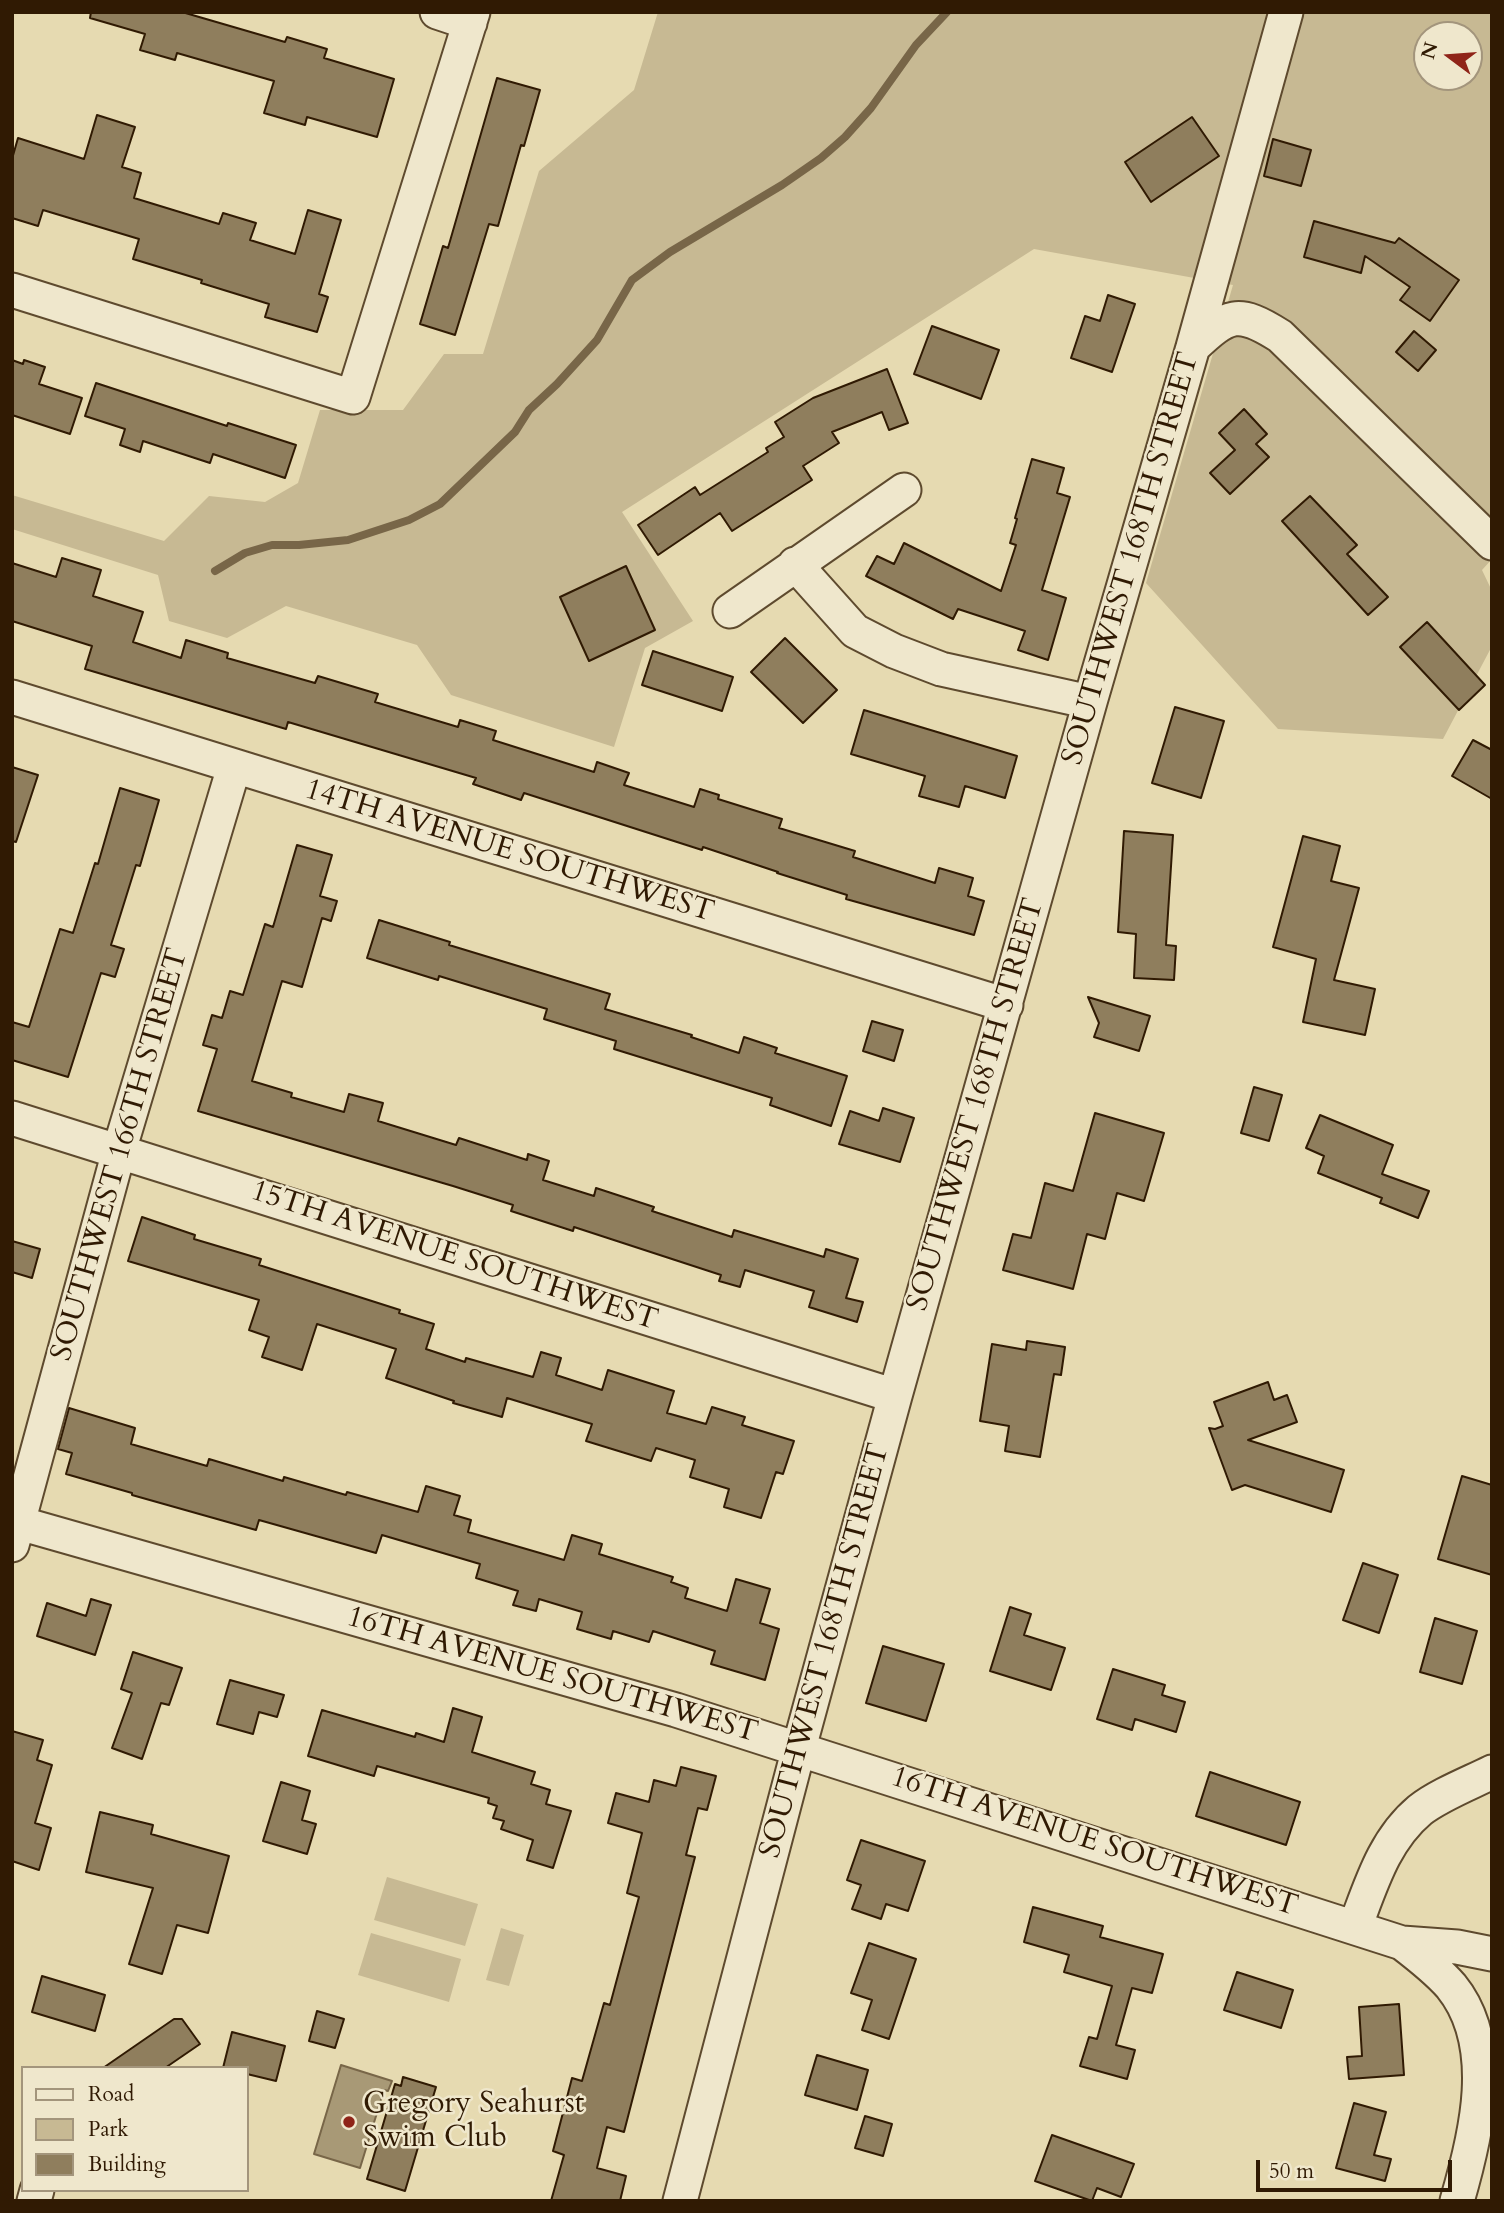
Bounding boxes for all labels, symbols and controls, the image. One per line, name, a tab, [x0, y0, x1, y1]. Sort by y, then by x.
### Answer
north arrow	[1413, 21, 1483, 91]
text: N	[1415, 39, 1445, 62]
street label: SOUTHWEST 168TH STREET	[1056, 349, 1208, 769]
street label: 14TH AVENUE SOUTHWEST	[300, 773, 718, 931]
street label: SOUTHWEST 168TH STREET	[901, 895, 1053, 1315]
street label: SOUTHWEST 166TH STREET	[45, 945, 197, 1365]
street label: 15TH AVENUE SOUTHWEST	[246, 1174, 662, 1340]
street label: SOUTHWEST 168TH STREET	[753, 1440, 899, 1862]
street label: 16TH AVENUE SOUTHWEST	[342, 1600, 762, 1752]
street label: 16TH AVENUE SOUTHWEST	[886, 1760, 1302, 1926]
legend	[21, 2066, 248, 2192]
text: Road	[88, 2080, 134, 2109]
place label: Gregory Seahurst Swim Club	[363, 2087, 584, 2158]
marker: Gregory Seahurst Swim Club	[341, 2114, 357, 2130]
text: Park	[88, 2115, 128, 2144]
scale bar	[1259, 2146, 1455, 2190]
text: Building	[88, 2150, 166, 2179]
text: 50 m	[1269, 2157, 1314, 2186]

